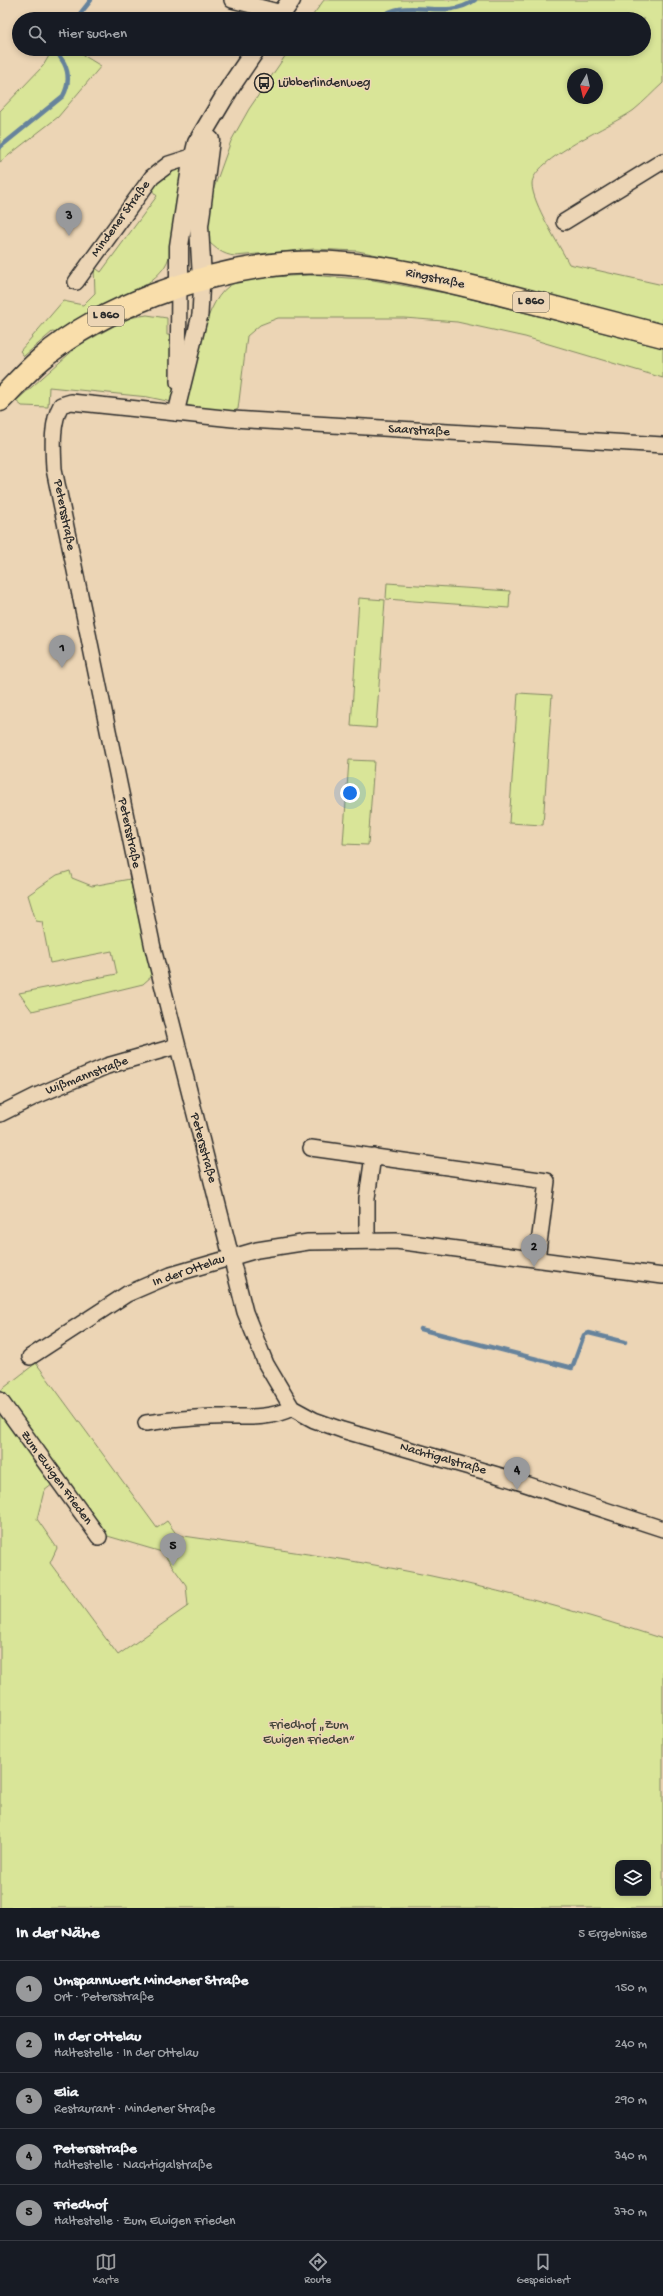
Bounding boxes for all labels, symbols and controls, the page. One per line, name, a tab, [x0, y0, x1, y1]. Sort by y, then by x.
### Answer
search box	[12, 12, 651, 56]
icon: search	[26, 23, 48, 45]
text: Hier suchen	[58, 25, 127, 43]
north arrow	[567, 68, 603, 104]
bus stop icon: Lübberlindenweg	[253, 72, 275, 94]
place label: Lübberlindenweg	[278, 76, 370, 91]
street label: Mindener Straße	[88, 178, 154, 260]
pin: 3	[56, 203, 82, 236]
street label: Ringstraße	[404, 265, 466, 293]
road number: L 860	[513, 292, 549, 312]
road number: L 860	[88, 306, 124, 326]
street label: Saarstraße	[388, 422, 450, 440]
street label: Petersstraße	[50, 477, 78, 552]
pin: 1	[49, 635, 75, 668]
your location	[340, 783, 360, 803]
street label: Petersstraße	[114, 795, 144, 870]
street label: Wißmannstraße	[44, 1053, 131, 1099]
street label: Petersstraße	[186, 1110, 220, 1185]
pin: 2	[521, 1234, 547, 1267]
street label: In der Ottelau	[151, 1252, 227, 1290]
street label: Zum Ewigen Frieden	[17, 1428, 96, 1529]
street label: Nachtigalstraße	[398, 1439, 488, 1479]
pin: 4	[504, 1457, 530, 1490]
pin: 5	[160, 1533, 186, 1566]
park label: Friedhof „Zum Ewigen Frieden“	[263, 1718, 355, 1748]
map controls	[615, 1860, 651, 1896]
button: layers	[615, 1860, 651, 1896]
text: In der Nähe	[16, 1924, 99, 1944]
text: 5 Ergebnisse	[578, 1927, 647, 1942]
text: Umspannwerk Mindener Straße	[54, 1972, 248, 1990]
text: 1	[26, 1981, 32, 1996]
text: 150 m	[615, 1981, 647, 1996]
text: Ort · Petersstraße	[54, 1990, 154, 2005]
text: In der Ottelau	[54, 2028, 141, 2046]
text: 2	[26, 2037, 32, 2052]
text: 240 m	[615, 2037, 647, 2052]
text: Haltestelle · In der Ottelau	[54, 2046, 199, 2061]
text: Elia	[54, 2084, 78, 2102]
text: 3	[26, 2093, 32, 2108]
text: 290 m	[614, 2093, 647, 2108]
text: Restaurant · Mindener Straße	[54, 2102, 215, 2117]
text: Petersstraße	[54, 2140, 137, 2158]
text: 4	[26, 2149, 32, 2164]
text: 340 m	[614, 2149, 647, 2164]
text: Haltestelle · Nachtigalstraße	[54, 2158, 212, 2173]
text: Friedhof	[54, 2196, 107, 2214]
text: 5	[26, 2205, 32, 2220]
text: 370 m	[614, 2205, 647, 2220]
text: Haltestelle · Zum Ewigen Frieden	[54, 2214, 235, 2229]
tab: Karte	[93, 2251, 119, 2287]
tab: Route	[304, 2251, 331, 2287]
tab: Gespeichert	[516, 2251, 570, 2287]

